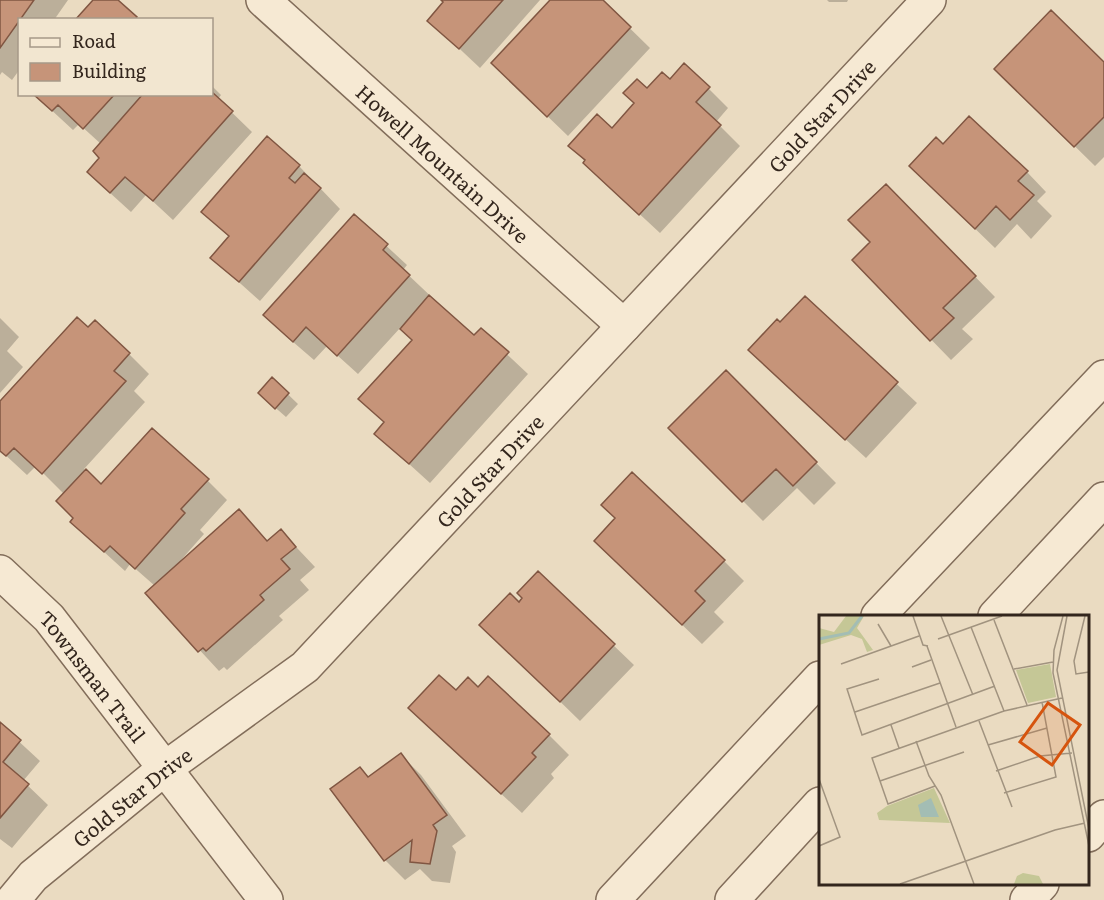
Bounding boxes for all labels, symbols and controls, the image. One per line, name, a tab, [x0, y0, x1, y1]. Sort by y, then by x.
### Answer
legend	[18, 18, 213, 96]
text: Road	[72, 27, 116, 54]
street label: Gold Star Drive	[761, 52, 882, 179]
text: Building	[72, 57, 147, 84]
street label: Howell Mountain Drive	[350, 77, 537, 249]
street label: Gold Star Drive	[429, 407, 550, 534]
street label: Townsman Trail	[34, 602, 154, 748]
inset map	[819, 615, 1089, 885]
street label: Gold Star Drive	[65, 739, 197, 853]

